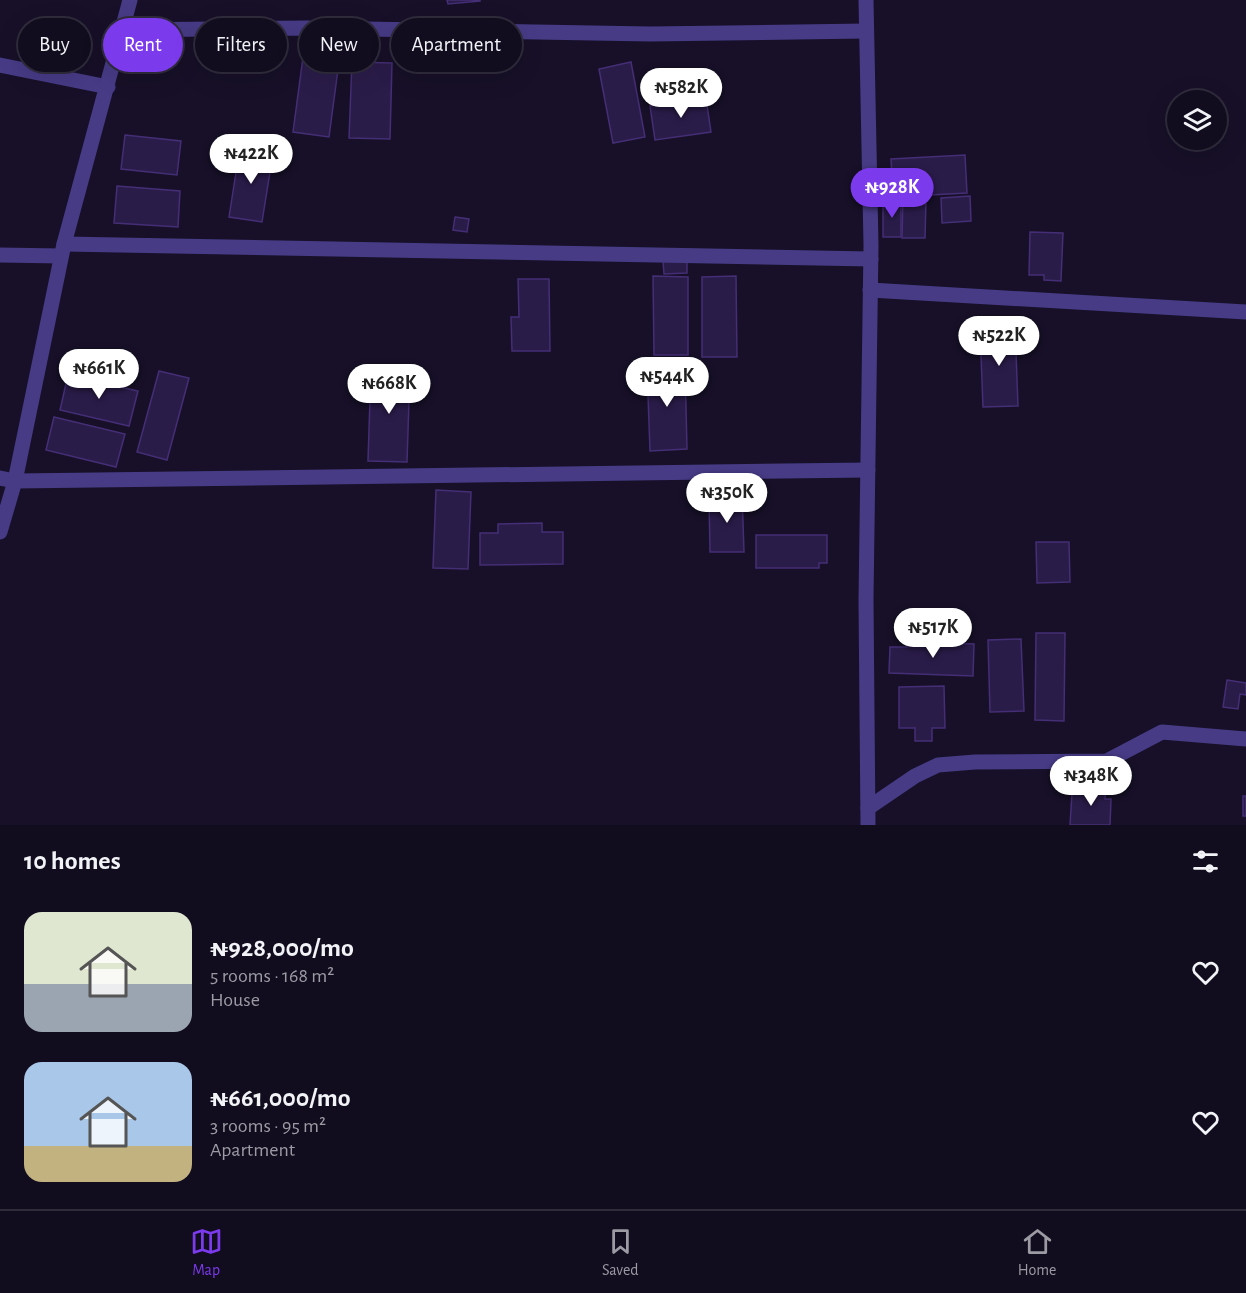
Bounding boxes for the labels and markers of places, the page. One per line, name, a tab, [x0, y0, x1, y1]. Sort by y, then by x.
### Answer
pin: ₦582K	[639, 68, 723, 119]
pin: ₦422K	[209, 134, 293, 185]
pin: ₦928K	[850, 168, 934, 219]
pin: ₦522K	[957, 316, 1041, 367]
pin: ₦661K	[57, 349, 141, 400]
pin: ₦544K	[625, 357, 709, 408]
pin: ₦668K	[347, 364, 431, 415]
pin: ₦350K	[685, 473, 769, 524]
pin: ₦517K	[891, 608, 975, 659]
pin: ₦348K	[1049, 756, 1133, 807]

